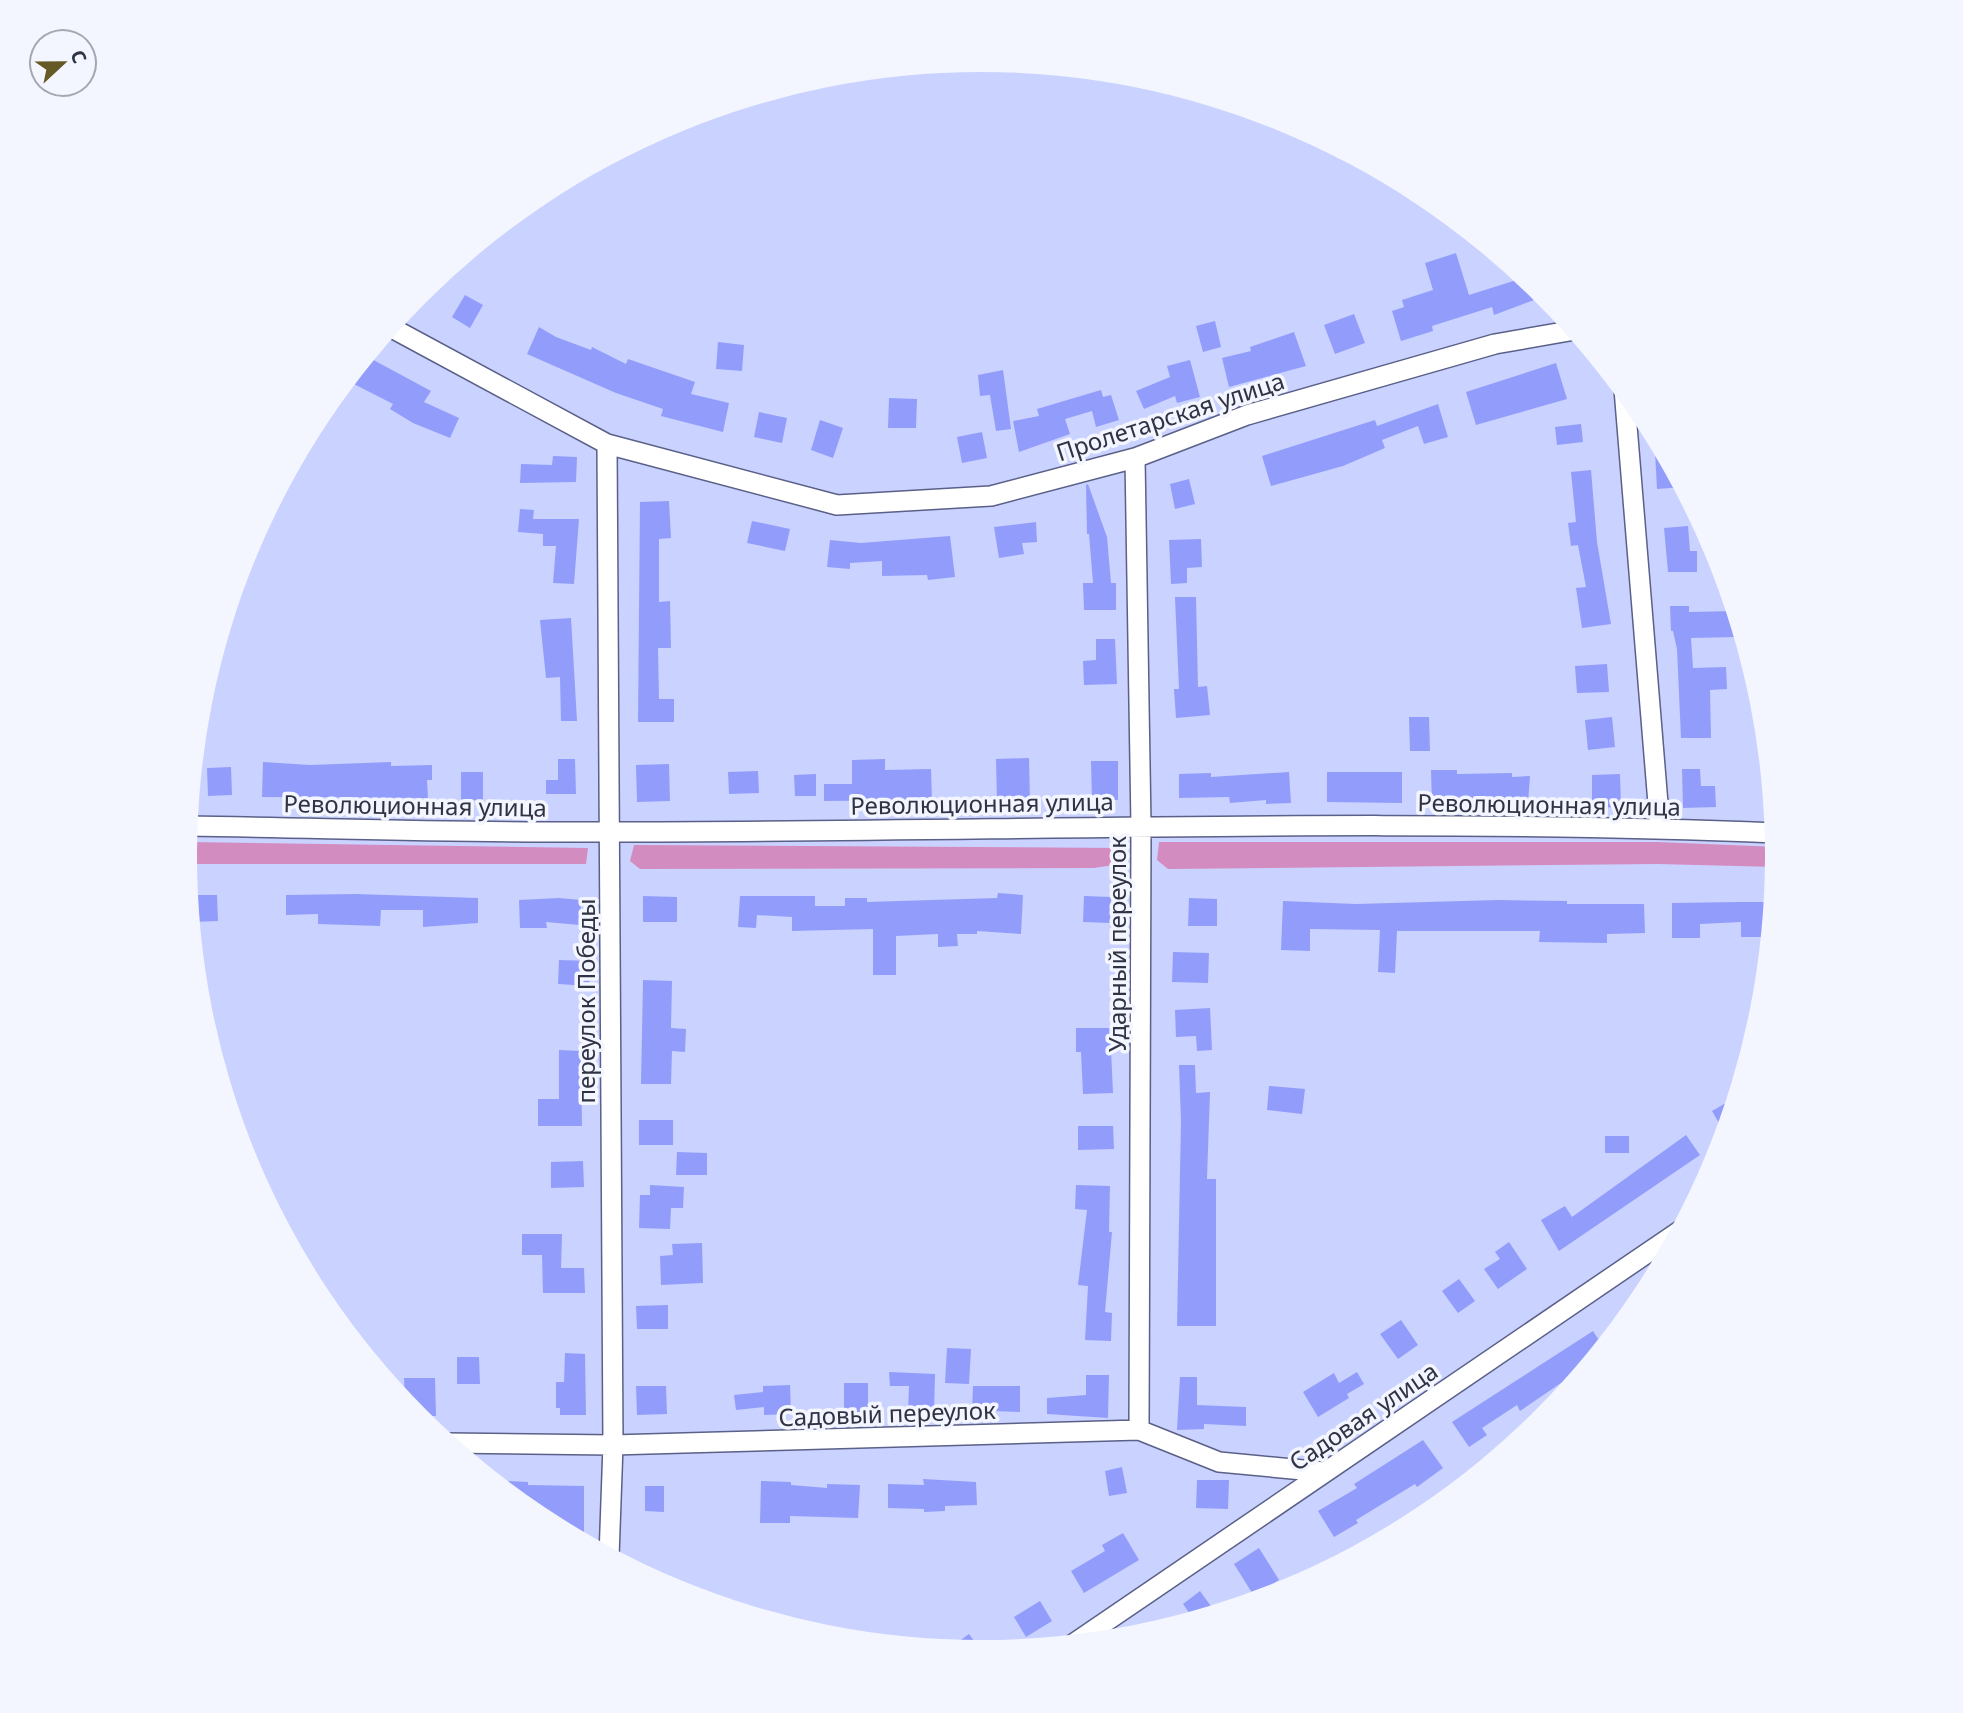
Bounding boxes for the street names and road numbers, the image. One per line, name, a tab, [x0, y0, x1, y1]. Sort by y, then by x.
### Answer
street label: Пролетарская улица	[1052, 364, 1288, 468]
street label: Революционная улица	[850, 784, 1114, 822]
street label: Революционная улица	[1417, 785, 1681, 823]
street label: Революционная улица	[283, 786, 547, 824]
street label: Ударный переулок	[1100, 836, 1133, 1052]
street label: переулок Победы	[569, 898, 602, 1104]
street label: Садовая улица	[1282, 1354, 1444, 1478]
street label: Садовый переулок	[778, 1393, 996, 1433]

